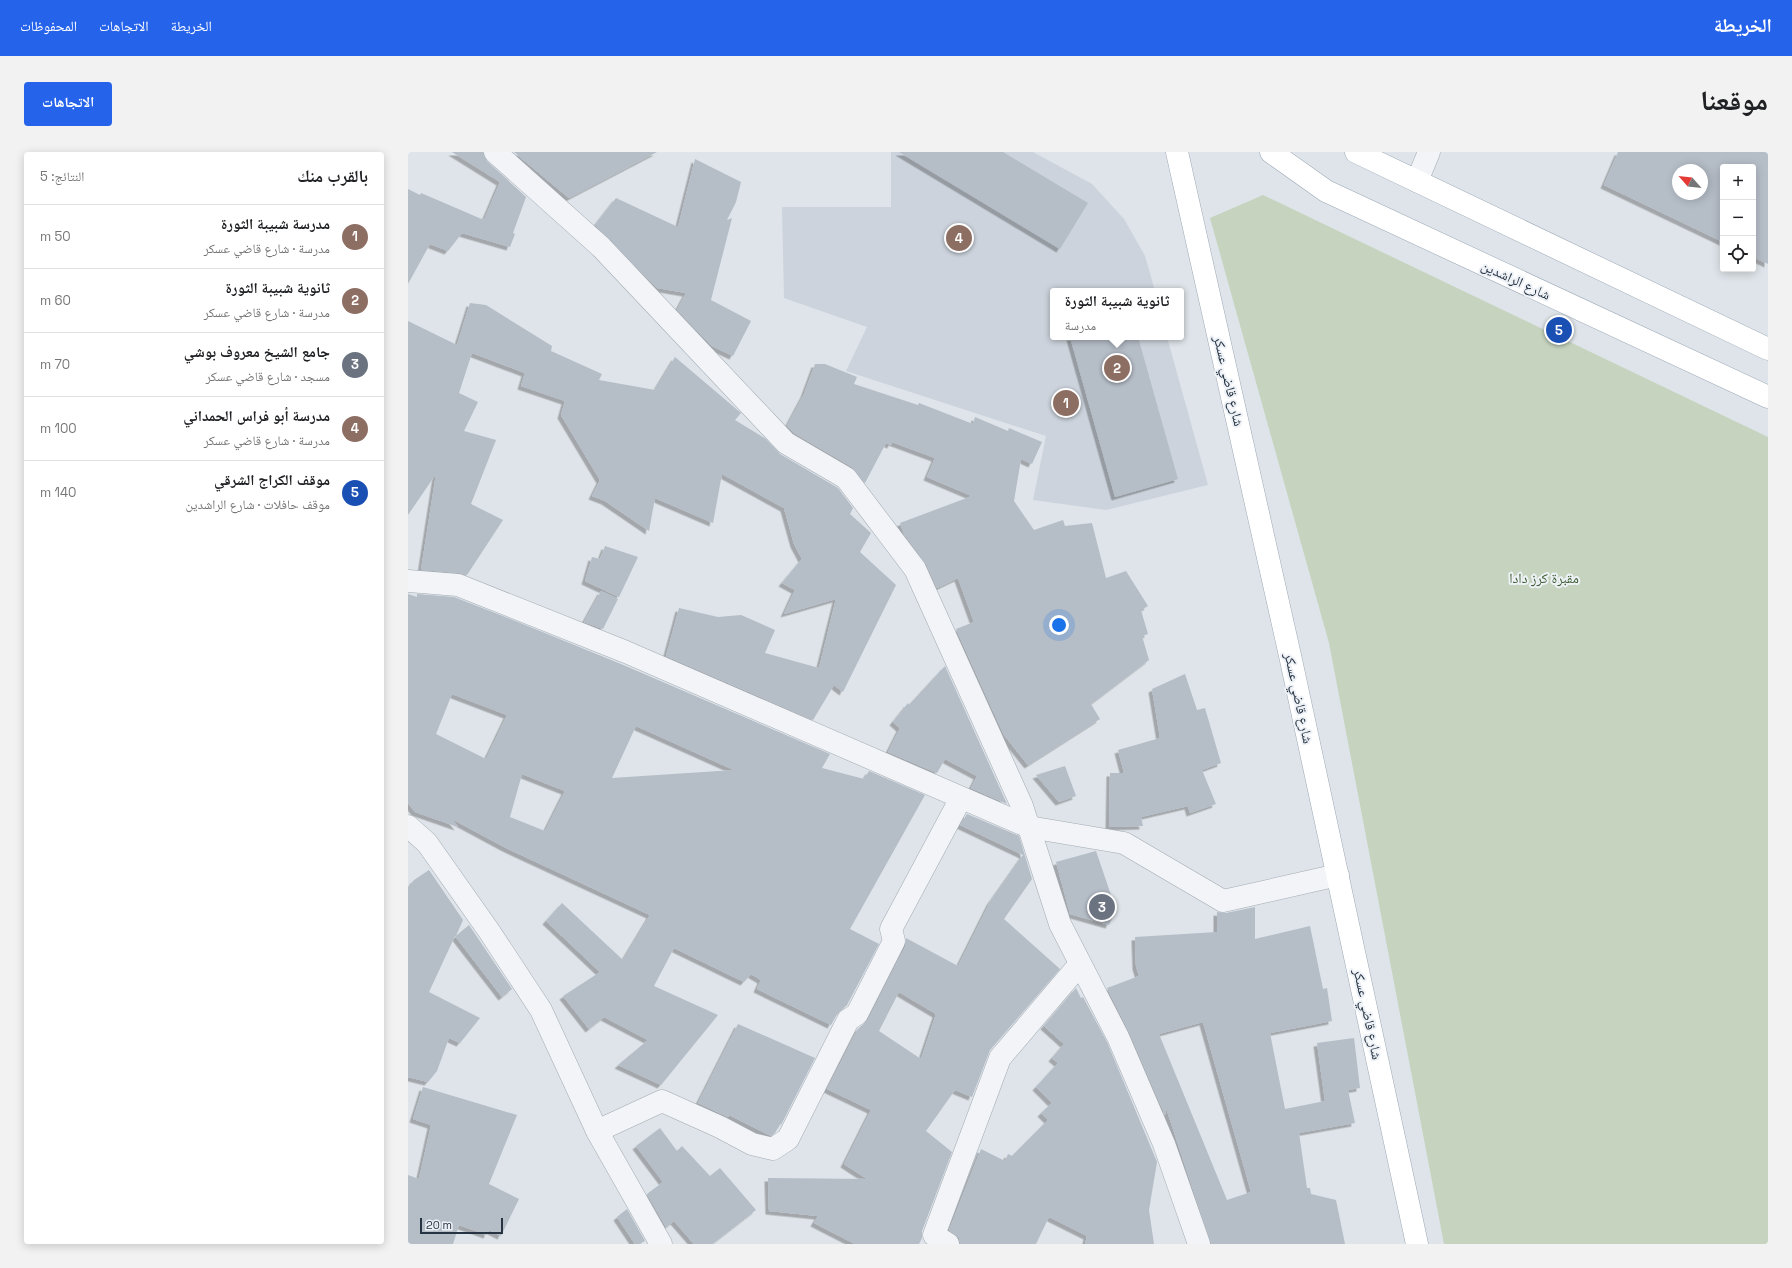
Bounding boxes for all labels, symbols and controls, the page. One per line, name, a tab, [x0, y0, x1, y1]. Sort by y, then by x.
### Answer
text: الخريطة	[1714, 13, 1772, 38]
text: المحفوظات	[20, 17, 77, 35]
text: الاتجاهات	[99, 17, 149, 35]
text: الخريطة	[171, 17, 212, 35]
button: الاتجاهات	[24, 82, 112, 126]
text: موقعنا	[1700, 82, 1768, 118]
north arrow	[1672, 164, 1708, 200]
map controls	[1720, 164, 1756, 272]
button: +	[1720, 164, 1756, 200]
text: بالقرب منك	[297, 165, 368, 187]
text: النتائج: 5	[40, 168, 84, 185]
button: −	[1720, 200, 1756, 236]
text: مدرسة شبيبة الثورة	[221, 214, 330, 233]
pin: 4	[946, 223, 972, 253]
text: 50 m	[40, 228, 71, 245]
text: 1	[352, 228, 358, 245]
button: locate	[1720, 236, 1756, 272]
text: مدرسة · شارع قاضي عسكر	[204, 240, 330, 257]
street label: شارع الراشدين	[1478, 256, 1553, 305]
text: ثانوية شبيبة الثورة	[225, 278, 330, 297]
popup	[1050, 288, 1184, 340]
text: ثانوية شبيبة الثورة	[1065, 291, 1169, 310]
text: 60 m	[40, 292, 71, 309]
text: 2	[351, 292, 359, 309]
text: مدرسة · شارع قاضي عسكر	[204, 304, 330, 321]
pin: 5	[1546, 315, 1572, 345]
text: مدرسة	[1065, 317, 1096, 334]
street label: شارع قاضي عسكر	[1207, 333, 1248, 429]
text: جامع الشيخ معروف بوشي	[184, 342, 330, 361]
pin: 2	[1104, 353, 1130, 383]
text: 70 m	[40, 356, 70, 373]
text: 3	[351, 356, 359, 373]
text: مسجد · شارع قاضي عسكر	[206, 368, 330, 385]
pin: 1	[1053, 388, 1079, 418]
text: مدرسة أبو فراس الحمداني	[183, 406, 330, 425]
text: 100 m	[40, 420, 77, 437]
text: 4	[351, 420, 359, 437]
text: مدرسة · شارع قاضي عسكر	[204, 432, 330, 449]
text: موقف الكراج الشرقي	[214, 470, 330, 489]
text: 140 m	[40, 484, 76, 501]
text: 5	[351, 484, 359, 501]
text: موقف حافلات · شارع الراشدين	[185, 496, 330, 513]
park label: مقبرة كرز دادا	[1509, 569, 1579, 587]
your location	[1049, 615, 1069, 635]
street label: شارع قاضي عسكر	[1278, 650, 1317, 746]
pin: 3	[1089, 892, 1115, 922]
street label: شارع قاضي عسكر	[1347, 966, 1386, 1062]
scale bar	[420, 1216, 503, 1235]
text: 20 m	[426, 1218, 452, 1232]

